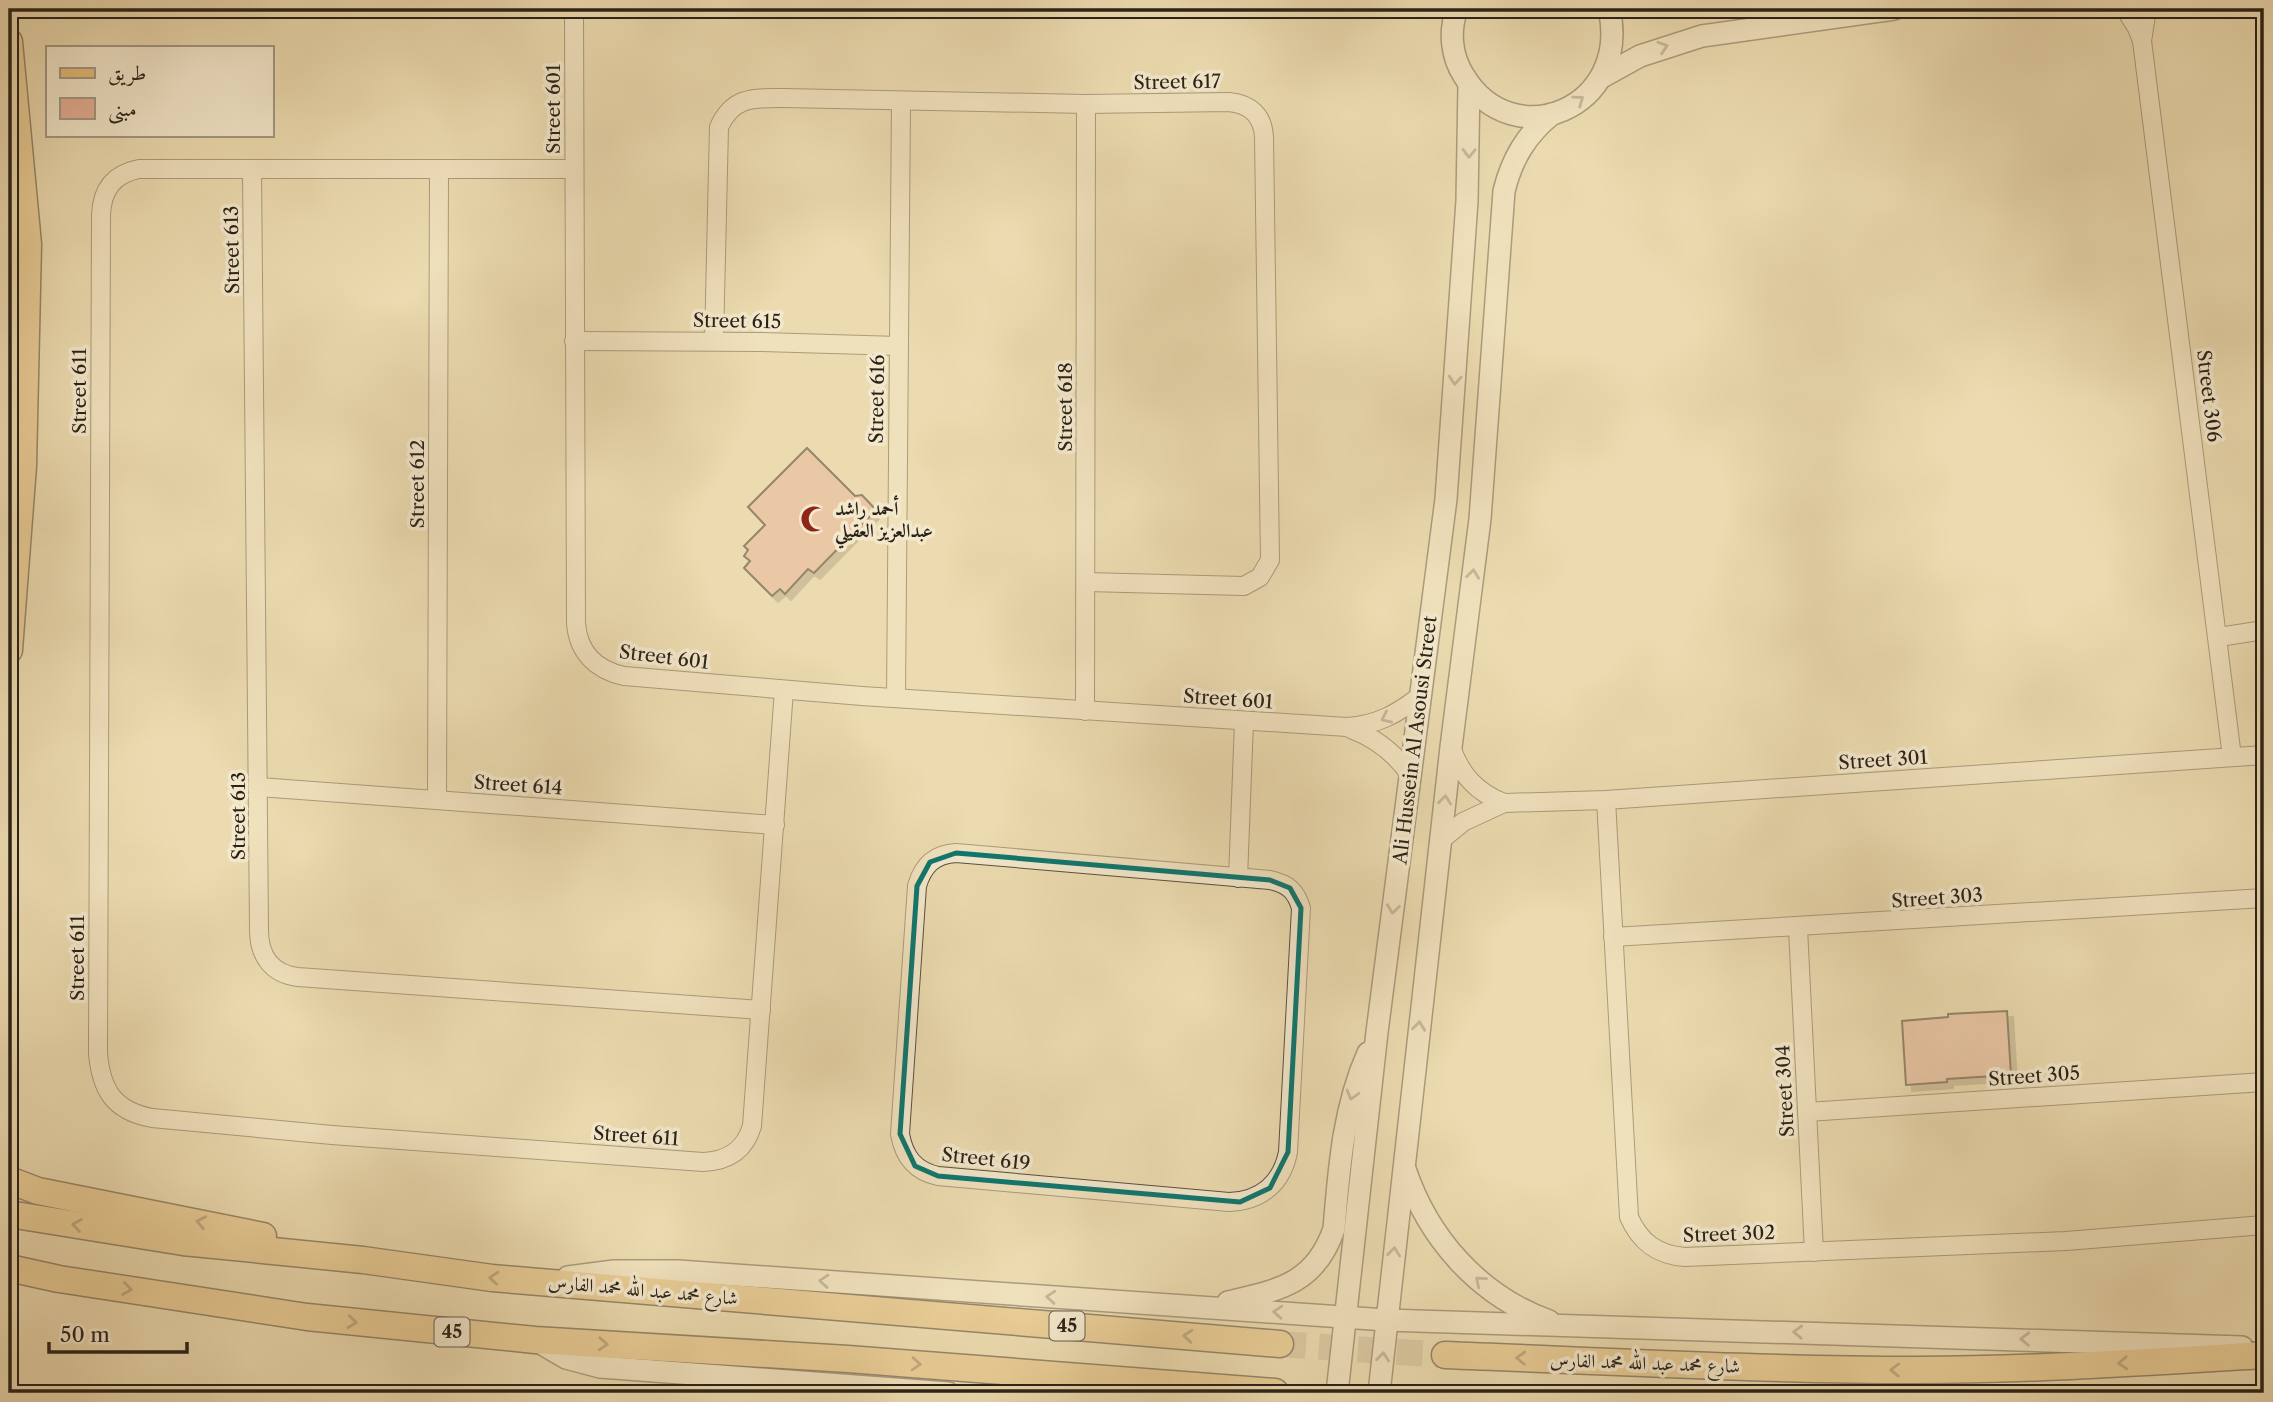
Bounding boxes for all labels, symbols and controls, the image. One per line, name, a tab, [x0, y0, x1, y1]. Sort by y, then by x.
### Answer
one-way arrow	[1656, 41, 1669, 55]
legend	[46, 46, 273, 136]
text: طريق	[108, 60, 146, 86]
street label: Street 601	[542, 64, 565, 154]
street label: Street 617	[1133, 70, 1222, 94]
text: مبنى	[108, 96, 137, 124]
one-way arrow	[1571, 96, 1584, 108]
one-way arrow	[1461, 148, 1477, 158]
street label: Street 613	[220, 206, 244, 294]
street label: Street 615	[693, 309, 781, 333]
street label: Street 611	[68, 348, 91, 434]
street label: Street 306	[2192, 349, 2226, 443]
street label: Street 616	[865, 354, 889, 444]
street label: Street 618	[1054, 362, 1077, 452]
one-way arrow	[1448, 375, 1463, 386]
street label: Street 612	[406, 439, 429, 528]
place label: أحمد راشد عبدالعزيز العقيلي	[834, 495, 933, 549]
mosque icon: أحمد راشد عبدالعزيز العقيلي	[799, 504, 829, 534]
one-way arrow	[1466, 569, 1481, 580]
street label: Ali Hussein Al Asousi Street	[1388, 614, 1442, 867]
street label: Street 601	[618, 640, 710, 674]
street label: Street 601	[1182, 684, 1274, 714]
one-way arrow	[1381, 710, 1393, 724]
street label: Street 301	[1838, 745, 1928, 775]
street label: Street 614	[473, 770, 563, 800]
street label: Street 613	[227, 772, 250, 860]
one-way arrow	[1437, 794, 1452, 805]
street label: Street 303	[1890, 883, 1984, 913]
one-way arrow	[1386, 903, 1401, 915]
street label: Street 611	[66, 915, 89, 1001]
one-way arrow	[1411, 1020, 1426, 1032]
street label: Street 304	[1771, 1044, 1799, 1138]
street label: Street 305	[1987, 1061, 2081, 1091]
one-way arrow	[1346, 1089, 1361, 1101]
street label: Street 611	[592, 1122, 680, 1150]
street label: Street 619	[940, 1143, 1032, 1175]
one-way arrow	[195, 1216, 207, 1231]
one-way arrow	[71, 1218, 83, 1233]
street label: Street 302	[1682, 1221, 1776, 1247]
one-way arrow	[1386, 1246, 1401, 1258]
street label: شارع محمد عبد الله محمد الفارس	[547, 1267, 739, 1314]
one-way arrow	[488, 1271, 499, 1286]
one-way arrow	[818, 1274, 829, 1289]
one-way arrow	[1475, 1276, 1487, 1289]
one-way arrow	[121, 1281, 132, 1296]
one-way arrow	[1045, 1289, 1056, 1304]
one-way arrow	[1272, 1305, 1283, 1320]
scale bar	[49, 1311, 187, 1355]
road number: 45	[1050, 1311, 1084, 1340]
one-way arrow	[346, 1314, 358, 1329]
road number: 45	[434, 1317, 470, 1346]
text: 50 m	[60, 1322, 110, 1347]
one-way arrow	[1792, 1325, 1803, 1340]
one-way arrow	[1182, 1329, 1193, 1344]
one-way arrow	[2019, 1332, 2030, 1347]
one-way arrow	[597, 1337, 608, 1352]
street label: شارع محمد عبد الله محمد الفارس	[1549, 1345, 1741, 1382]
one-way arrow	[1375, 1351, 1390, 1362]
one-way arrow	[1515, 1351, 1526, 1366]
one-way arrow	[2117, 1355, 2128, 1370]
one-way arrow	[911, 1356, 922, 1371]
one-way arrow	[1890, 1362, 1900, 1378]

